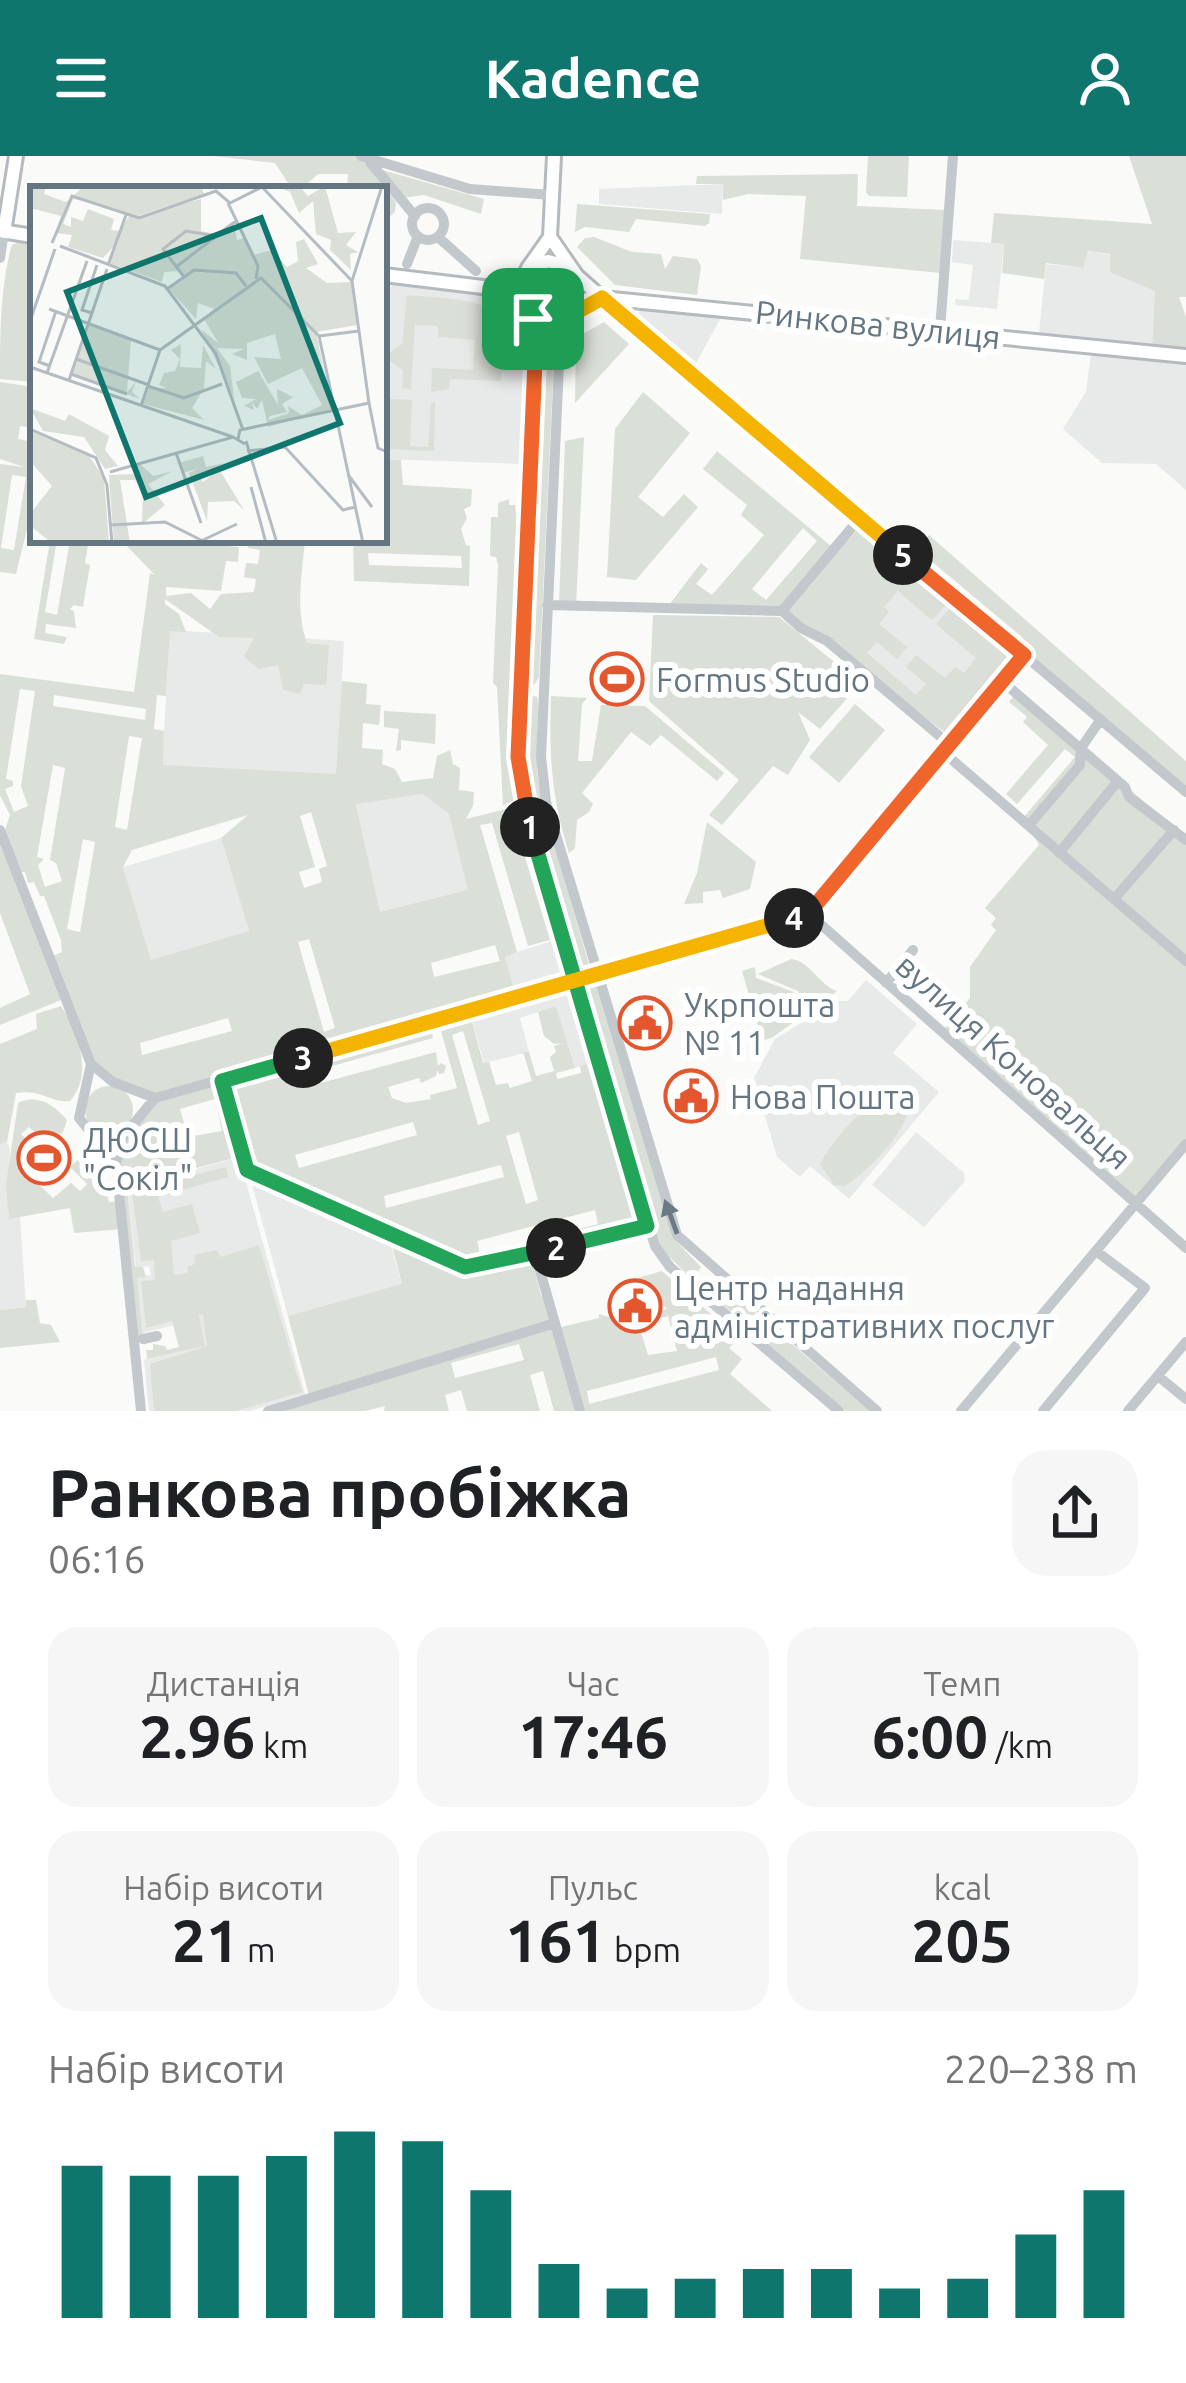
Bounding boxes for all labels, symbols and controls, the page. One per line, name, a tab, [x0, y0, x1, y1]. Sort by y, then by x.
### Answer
icon: menu	[48, 45, 114, 111]
icon: person	[1072, 45, 1138, 111]
text: Kadence	[485, 48, 701, 108]
inset map	[30, 186, 387, 543]
pin	[482, 268, 584, 370]
icon: arrive	[500, 286, 566, 352]
street label: Ринкова вулиця	[754, 293, 1002, 355]
pin: 5	[873, 525, 933, 585]
text: 5	[894, 536, 912, 573]
sports icon: Formus Studio	[589, 651, 645, 707]
place label: Formus Studio	[656, 661, 870, 698]
pin: 1	[500, 797, 560, 857]
text: 1	[521, 808, 539, 845]
pin: 4	[764, 888, 824, 948]
text: 4	[785, 899, 803, 936]
street label: вулиця Коновальця	[889, 946, 1139, 1176]
place label: Укрпошта № 11	[684, 986, 835, 1061]
public building icon: Укрпошта № 11	[617, 995, 673, 1051]
pin: 3	[273, 1028, 333, 1088]
text: 3	[294, 1039, 312, 1076]
public building icon: Нова Пошта	[663, 1068, 719, 1124]
place label: Нова Пошта	[730, 1078, 916, 1115]
place label: ДЮСШ "Сокіл"	[83, 1121, 193, 1196]
sports icon: ДЮСШ "Сокіл"	[16, 1130, 72, 1186]
one-way arrow	[661, 1199, 679, 1235]
pin: 2	[526, 1218, 586, 1278]
text: 2	[547, 1229, 565, 1266]
place label: Центр надання адміністративних послуг	[674, 1269, 1054, 1344]
public building icon: Центр надання адміністративних послуг	[607, 1278, 663, 1334]
button: share	[1012, 1450, 1138, 1576]
text: Ранкова пробіжка	[48, 1455, 632, 1529]
text: 06:16	[48, 1537, 146, 1580]
text: Дистанція	[147, 1665, 301, 1702]
text: Час	[567, 1665, 619, 1702]
text: Темп	[923, 1665, 1001, 1702]
text: 2.96	[139, 1702, 255, 1769]
text: 17:46	[518, 1702, 668, 1769]
text: 6:00	[872, 1702, 988, 1769]
text: km	[255, 1727, 308, 1764]
text: /km	[988, 1727, 1053, 1764]
text: Набір висоти	[123, 1869, 324, 1906]
text: Пульс	[548, 1869, 638, 1906]
text: kcal	[934, 1869, 991, 1906]
text: 21	[172, 1906, 239, 1973]
text: 161	[505, 1906, 606, 1973]
text: 205	[912, 1906, 1013, 1973]
text: m	[239, 1931, 276, 1968]
text: bpm	[606, 1931, 681, 1968]
text: Набір висоти	[48, 2047, 285, 2090]
text: 220–238 m	[944, 2047, 1138, 2090]

